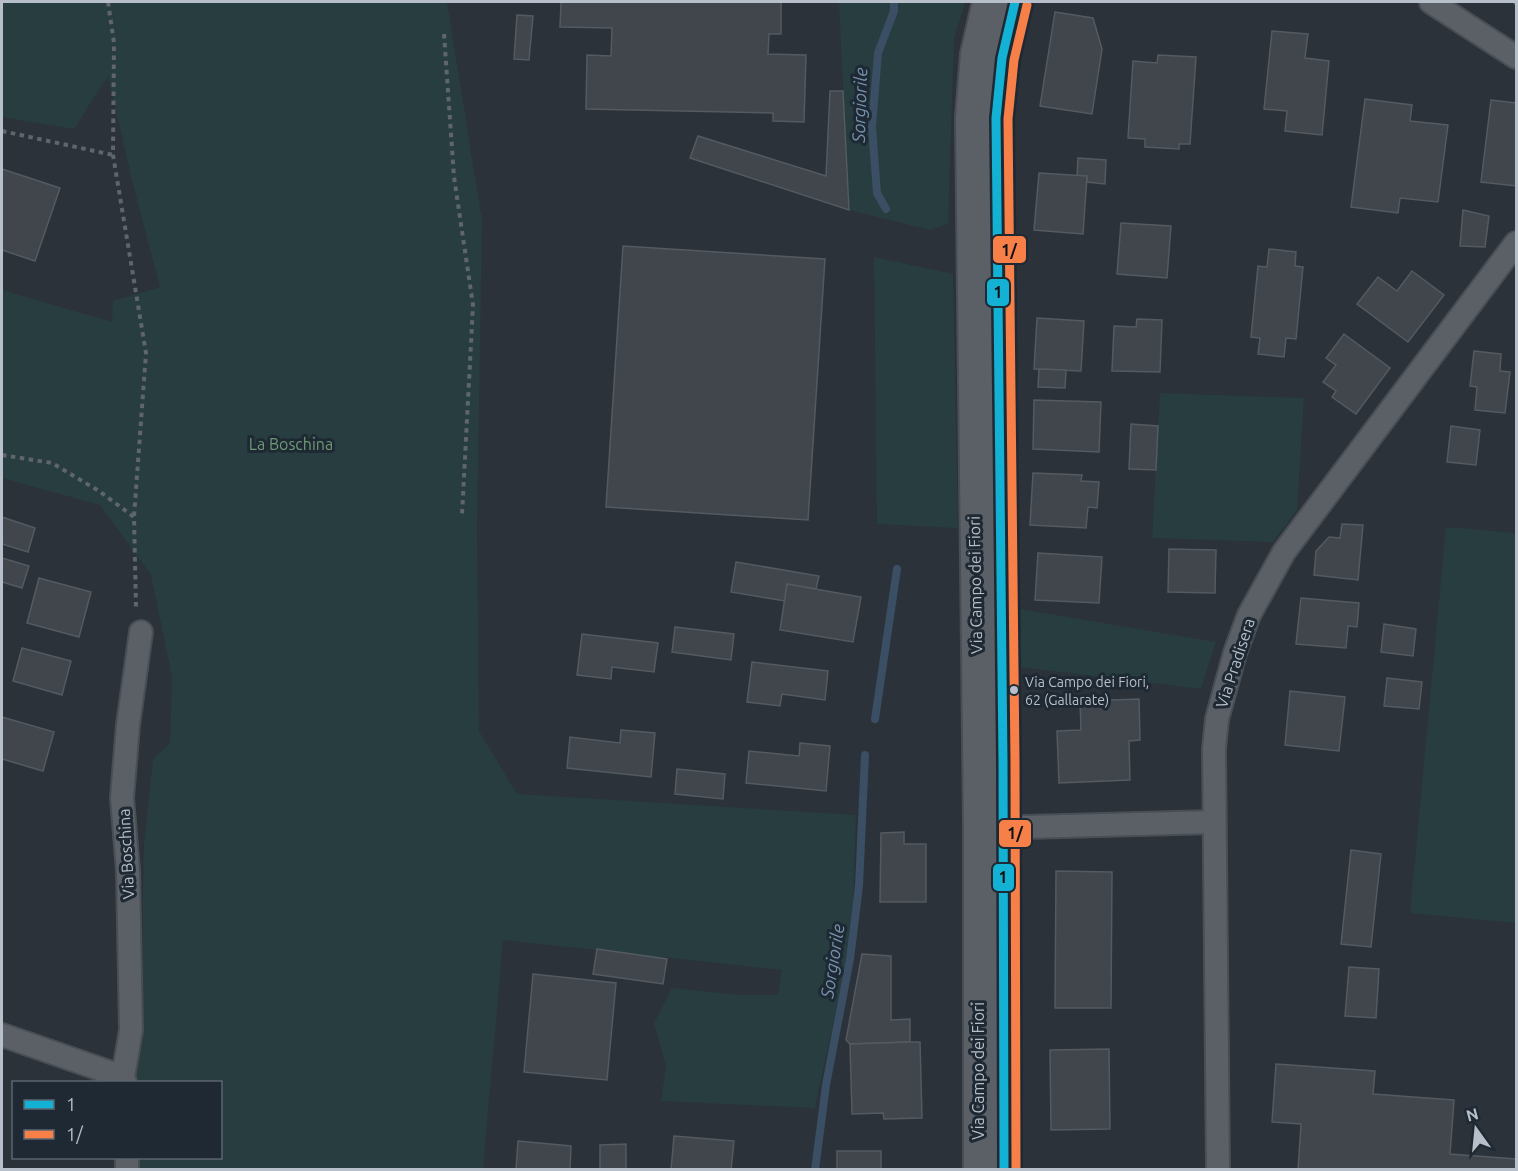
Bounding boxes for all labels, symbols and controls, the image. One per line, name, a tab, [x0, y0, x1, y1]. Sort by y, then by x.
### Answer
water label: Sorgiorile	[848, 67, 870, 144]
line badge: 1/	[992, 235, 1027, 264]
text: 1/	[1001, 241, 1018, 259]
line badge: 1	[986, 278, 1010, 307]
text: 1	[993, 283, 1003, 301]
park label: La Boschina	[249, 435, 333, 453]
street label: Via Campo dei Fiori	[965, 516, 985, 654]
street label: Via Pradisera	[1212, 616, 1258, 710]
place label: Via Campo dei Fiori, 62 (Gallarate)	[1025, 674, 1149, 708]
marker: Via Campo dei Fiori, 62 (Gallarate)	[1008, 684, 1020, 696]
street label: Via Boschina	[115, 808, 137, 900]
line badge: 1/	[998, 819, 1032, 848]
text: 1/	[1007, 824, 1024, 842]
line badge: 1	[992, 863, 1015, 892]
text: 1	[998, 868, 1008, 886]
water label: Sorgiorile	[816, 922, 848, 1001]
street label: Via Campo dei Fiori	[969, 1002, 987, 1140]
legend	[12, 1081, 222, 1159]
text: 1	[66, 1094, 76, 1114]
north arrow	[1446, 1099, 1506, 1159]
text: N	[1464, 1104, 1480, 1125]
text: 1/	[66, 1124, 84, 1144]

